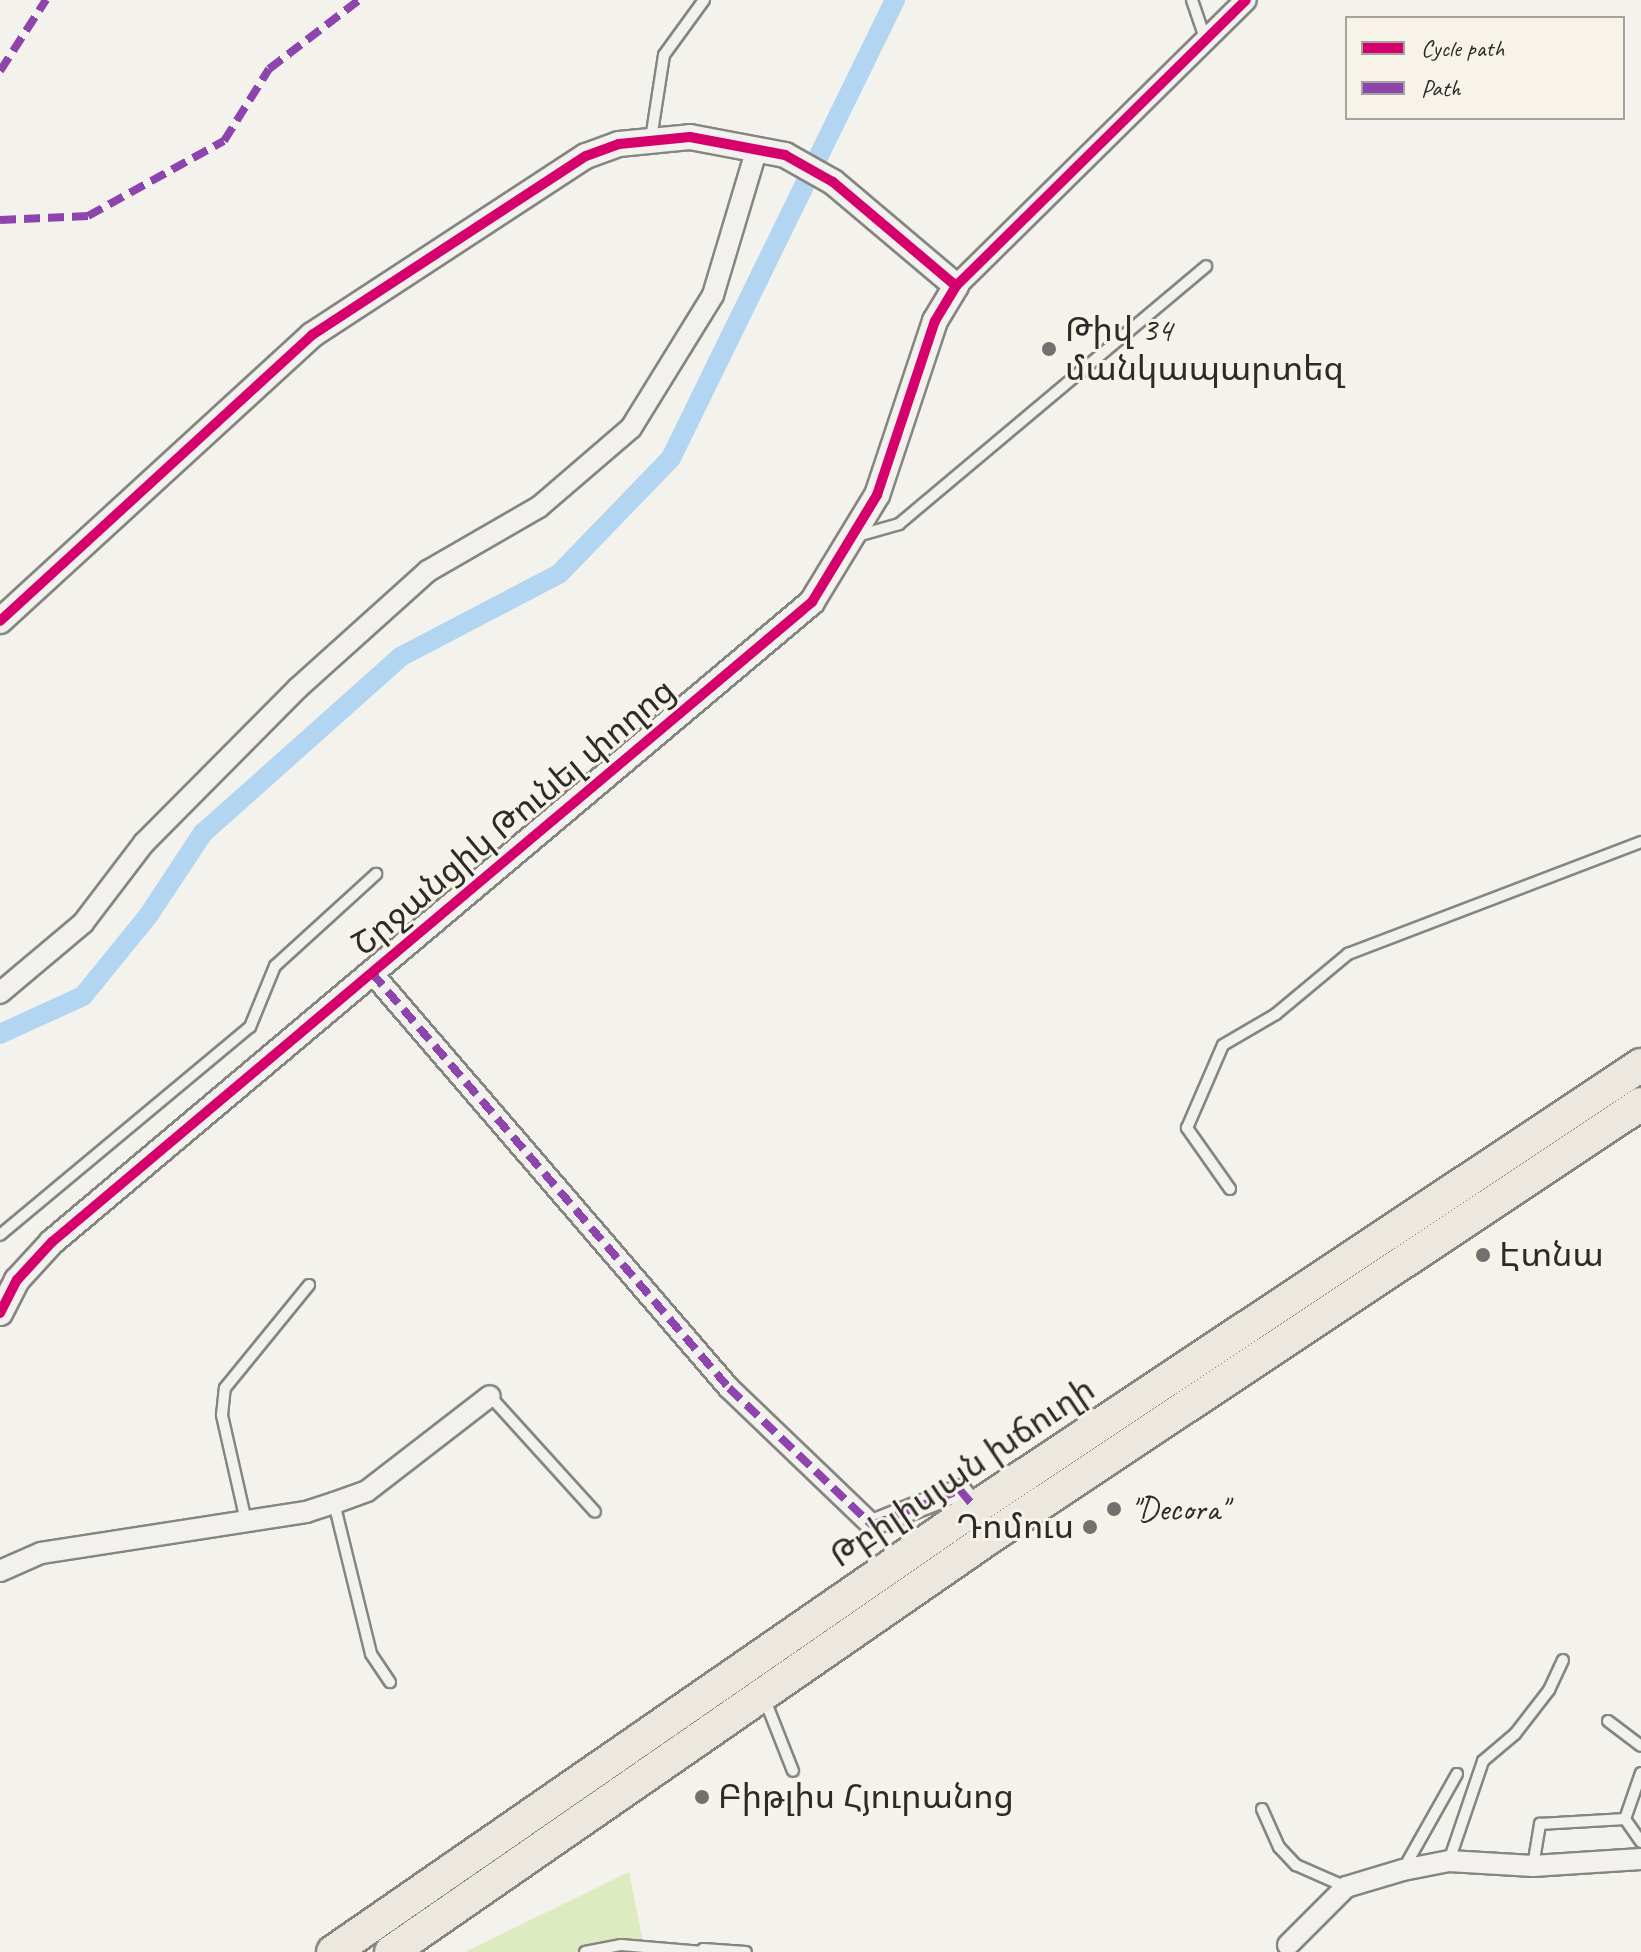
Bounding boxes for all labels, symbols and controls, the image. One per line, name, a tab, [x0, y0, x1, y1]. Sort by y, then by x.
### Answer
legend	[1345, 16, 1625, 120]
text: Cycle path	[1421, 33, 1504, 63]
text: Path	[1421, 73, 1461, 103]
place label: Թիվ 34 մանկապարտեզ	[1065, 309, 1344, 388]
marker: Թիվ 34 մանկապարտեզ	[1040, 340, 1058, 358]
street label: Շրջանցիկ Թունել փողոց	[343, 670, 683, 964]
place label: Էտնա	[1499, 1235, 1604, 1275]
marker: Էտնա	[1474, 1246, 1492, 1264]
street label: Թբիլիսյան խճուղի	[822, 1368, 1102, 1576]
place label: "Decora"	[1130, 1489, 1227, 1529]
marker: "Decora"	[1105, 1500, 1123, 1518]
place label: Դոմուս	[956, 1507, 1074, 1547]
marker: Դոմուս	[1081, 1518, 1099, 1536]
place label: Բիթլիս Հյուրանոց	[718, 1777, 1014, 1817]
marker: Բիթլիս Հյուրանոց	[693, 1788, 711, 1806]

